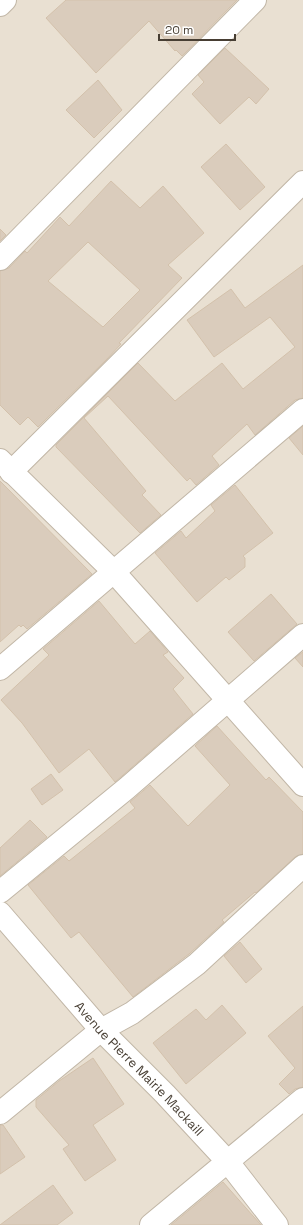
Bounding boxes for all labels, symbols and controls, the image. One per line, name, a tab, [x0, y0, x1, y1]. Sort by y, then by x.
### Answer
scale bar	[159, 16, 235, 42]
text: 20 m	[165, 22, 193, 38]
street label: Avenue Pierre Mairie Mackaill	[71, 998, 208, 1139]

